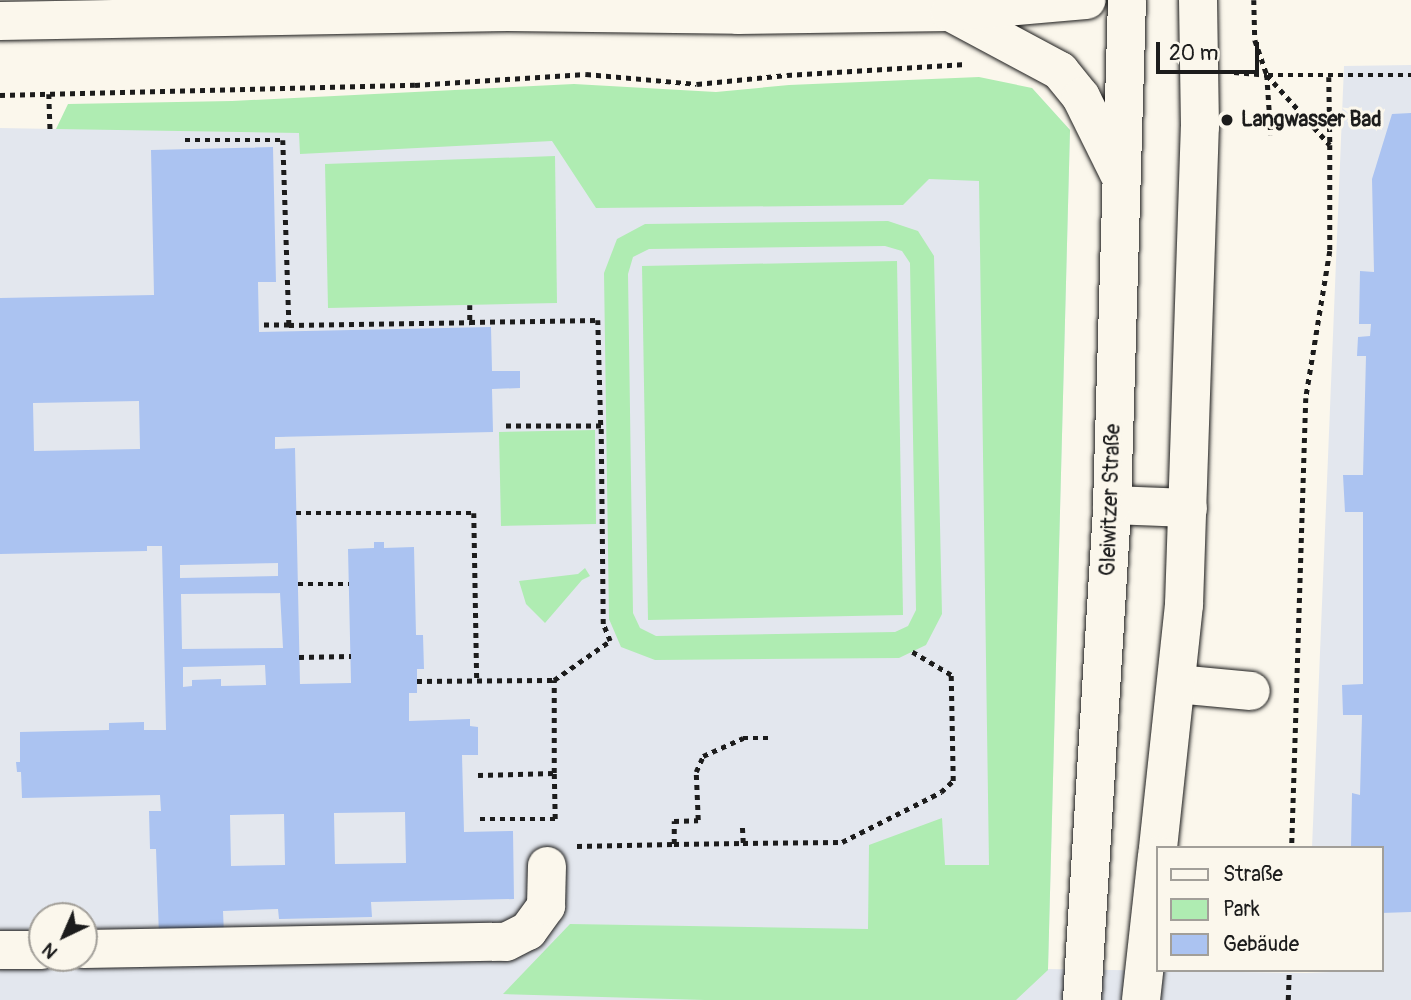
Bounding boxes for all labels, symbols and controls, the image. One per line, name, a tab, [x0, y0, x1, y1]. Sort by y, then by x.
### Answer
scale bar	[1159, 28, 1262, 72]
text: 20 m	[1169, 40, 1218, 67]
place label: Langwasser Bad	[1241, 107, 1381, 133]
marker: Langwasser Bad	[1219, 112, 1235, 128]
street label: Gleiwitzer Straße	[1096, 423, 1126, 577]
legend	[1156, 846, 1383, 972]
text: Straße	[1223, 861, 1283, 888]
text: Park	[1223, 896, 1260, 923]
north arrow	[28, 902, 98, 972]
text: Gebäude	[1223, 931, 1299, 958]
text: N	[37, 938, 63, 964]

